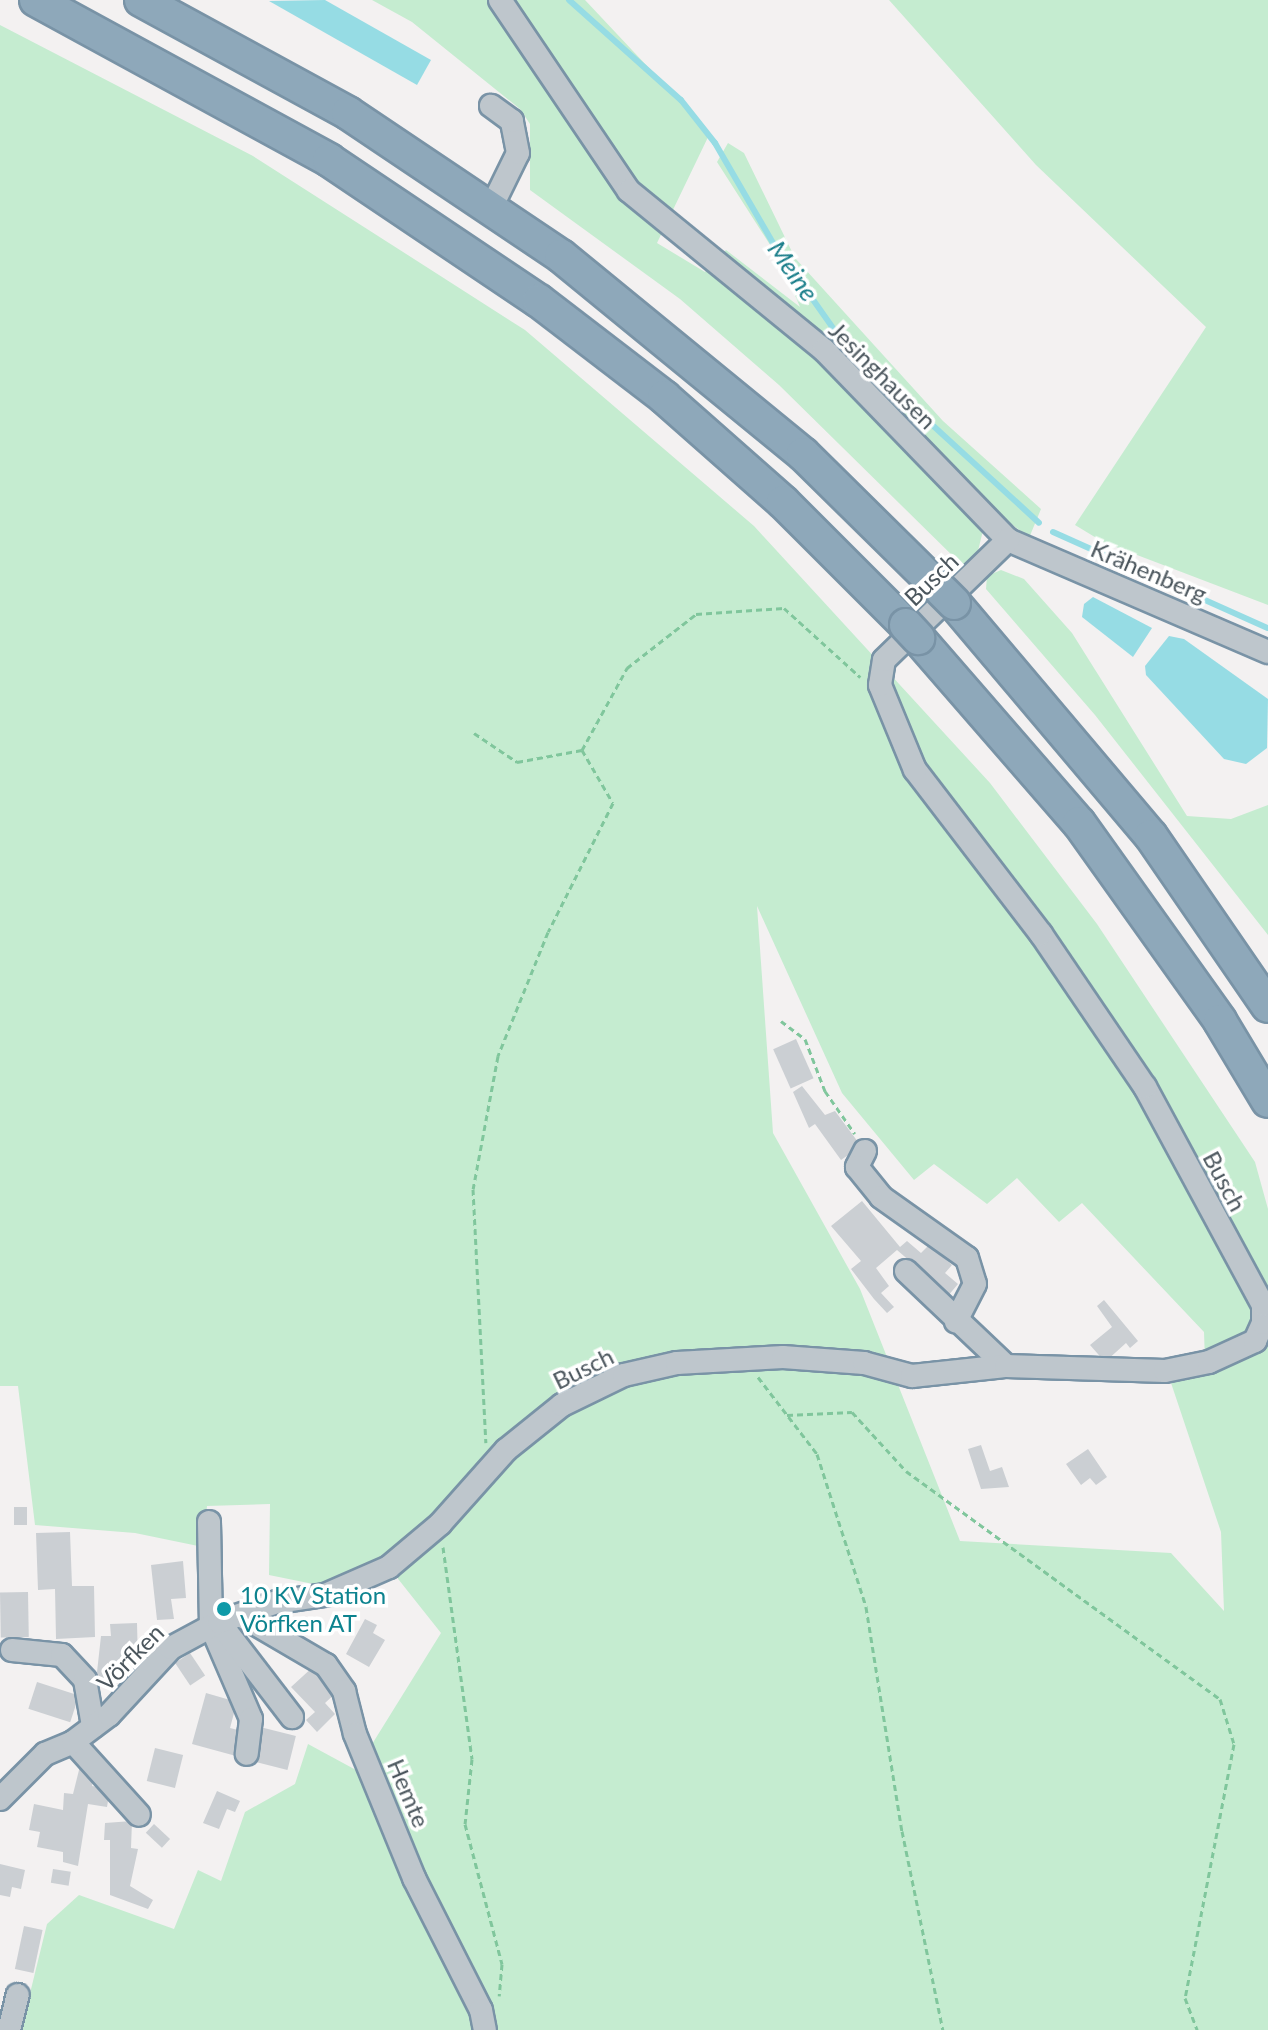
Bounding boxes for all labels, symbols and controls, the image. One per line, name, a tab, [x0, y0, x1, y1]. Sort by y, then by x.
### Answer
water label: Meine	[761, 235, 825, 307]
street label: Jesinghausen	[823, 315, 943, 435]
street label: Krähenberg	[1087, 534, 1211, 608]
street label: Busch	[898, 546, 964, 612]
street label: Busch	[1197, 1146, 1253, 1216]
street label: Busch	[548, 1341, 618, 1395]
place label: 10 KV Station Vörfken AT	[240, 1581, 387, 1637]
marker: 10 KV Station Vörfken AT	[215, 1600, 233, 1618]
street label: Vörfken	[91, 1618, 169, 1696]
street label: Hemte	[382, 1755, 436, 1831]

